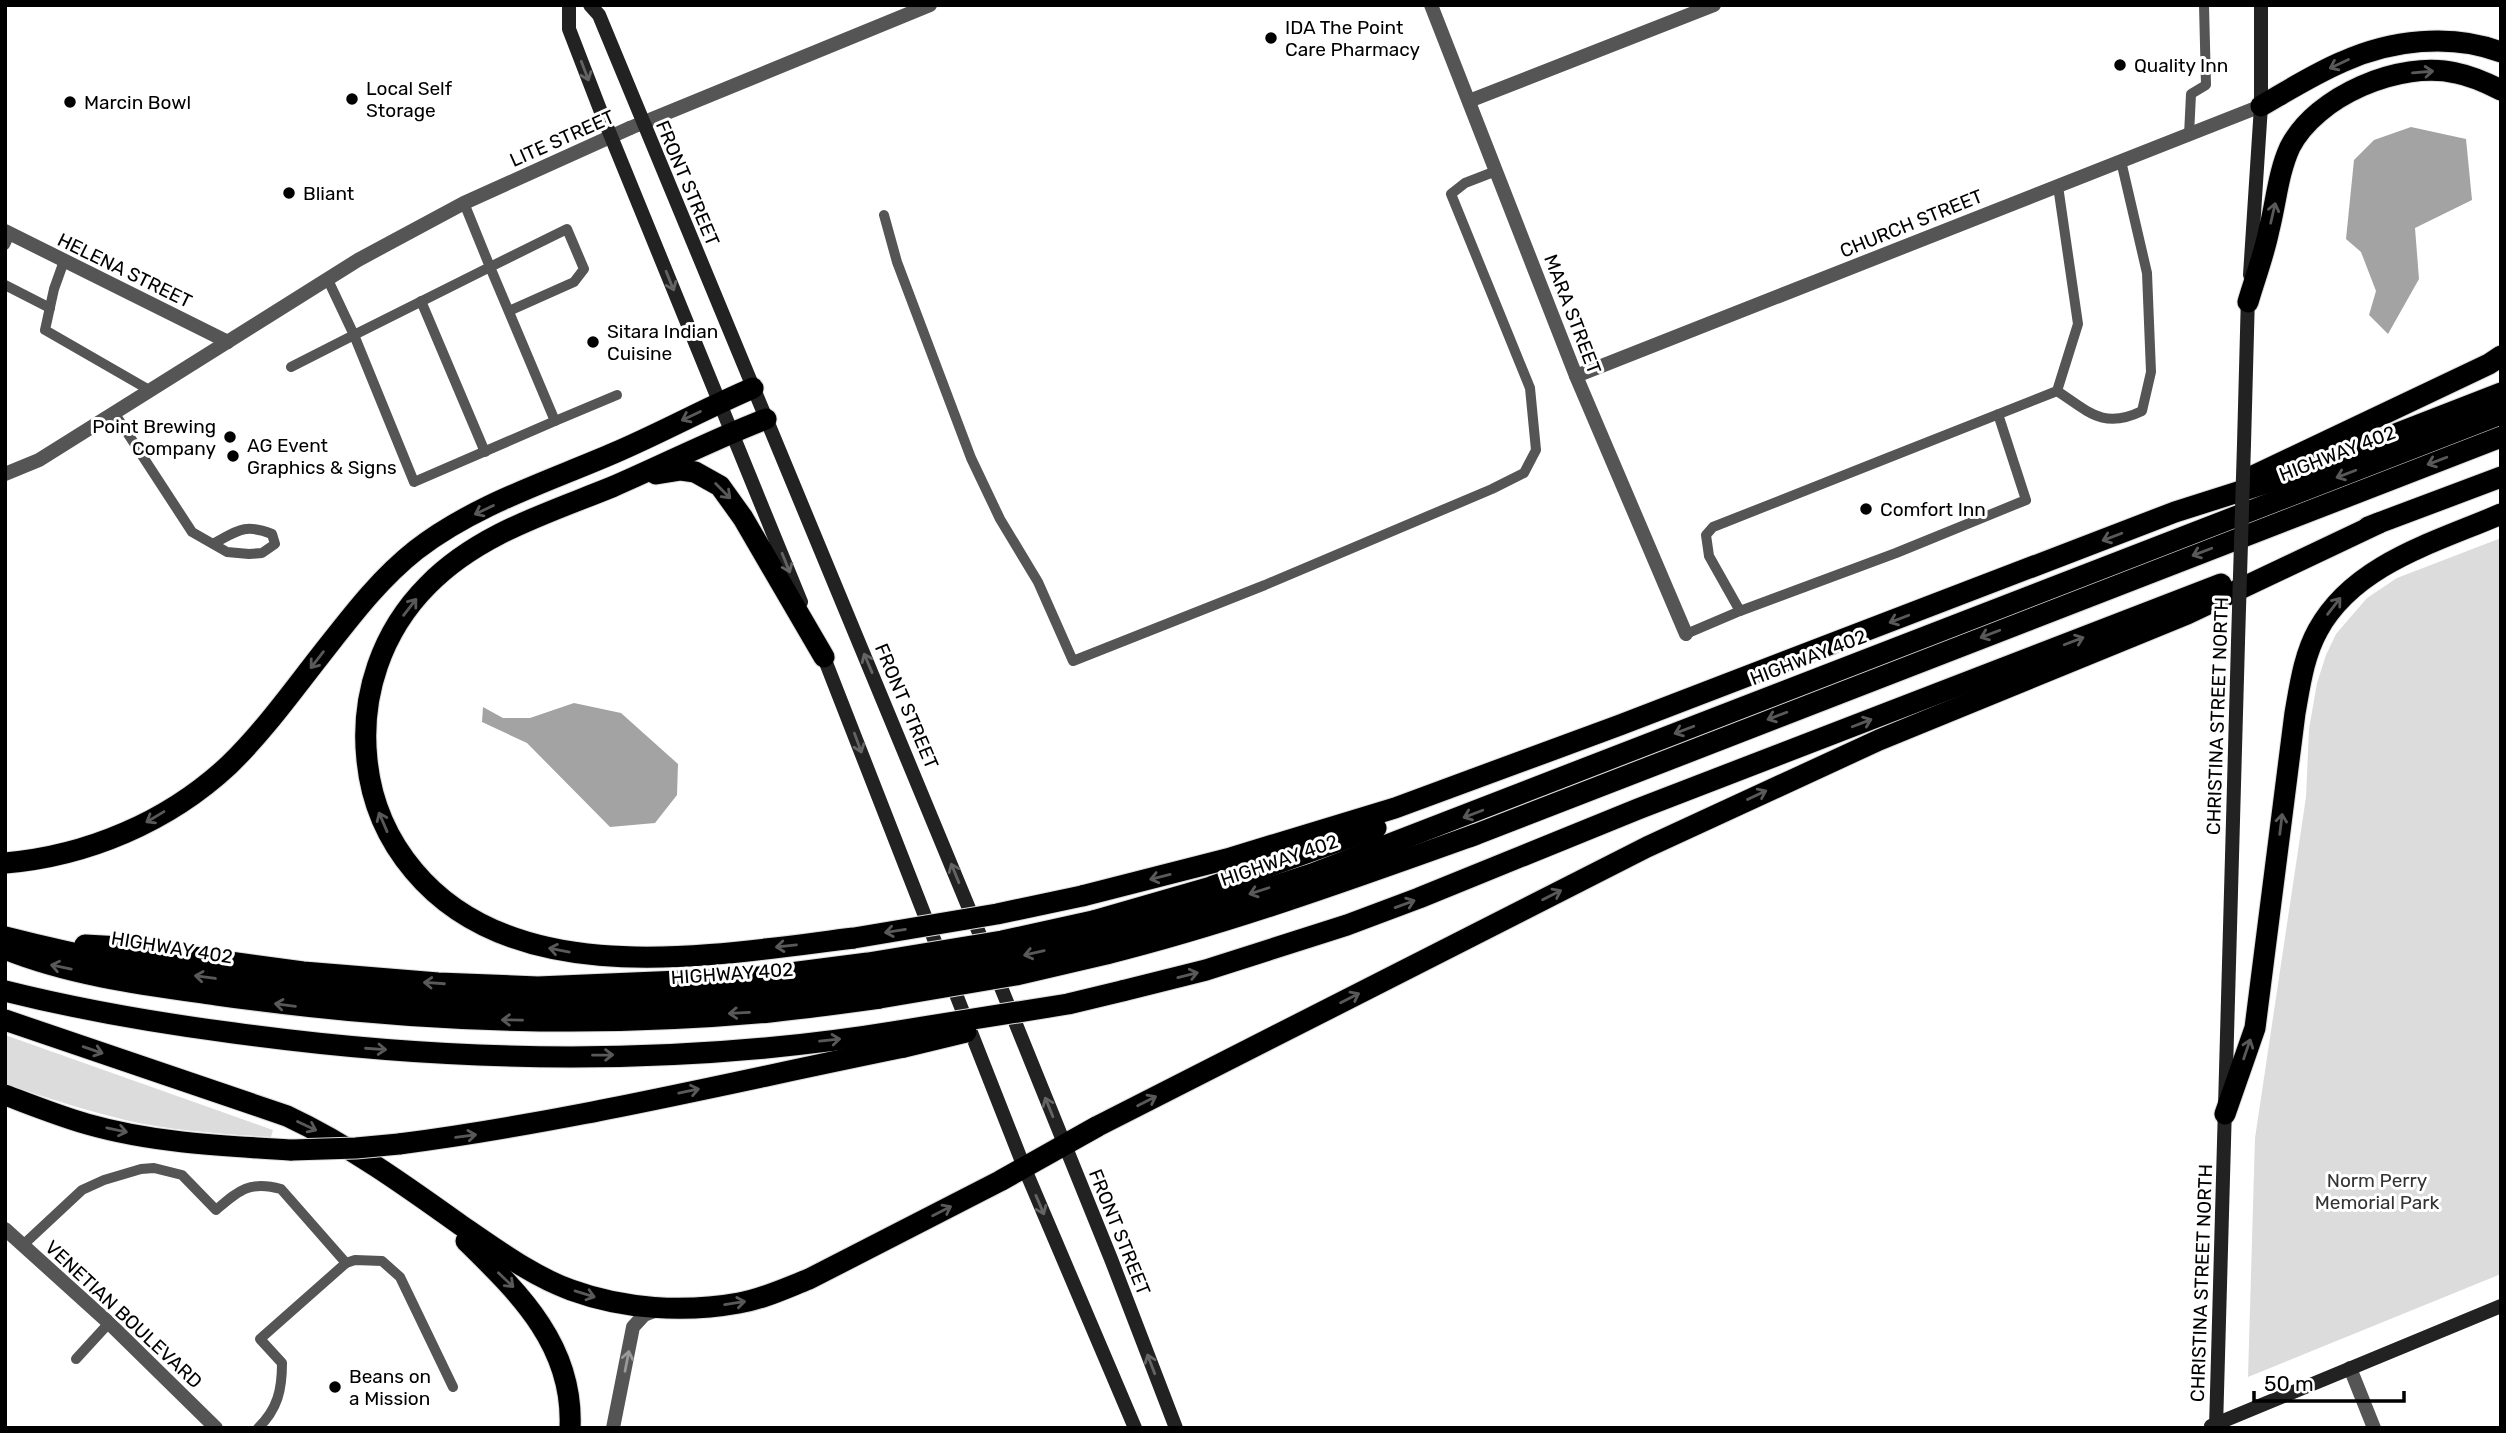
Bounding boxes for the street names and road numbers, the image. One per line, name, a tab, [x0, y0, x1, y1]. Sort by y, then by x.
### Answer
street label: LITE STREET	[506, 105, 618, 172]
street label: FRONT STREET	[651, 117, 724, 249]
street label: CHURCH STREET	[1836, 184, 1986, 263]
street label: HELENA STREET	[54, 228, 196, 313]
street label: MARA STREET	[1539, 251, 1606, 377]
street label: HIGHWAY 402	[2276, 421, 2399, 486]
street label: CHRISTINA STREET NORTH	[2202, 597, 2233, 835]
street label: HIGHWAY 402	[1747, 625, 1870, 690]
street label: FRONT STREET	[870, 640, 943, 772]
street label: HIGHWAY 402	[1217, 830, 1341, 891]
street label: HIGHWAY 402	[110, 927, 234, 968]
street label: HIGHWAY 402	[670, 958, 794, 989]
street label: CHRISTINA STREET NORTH	[2186, 1164, 2217, 1402]
street label: FRONT STREET	[1084, 1166, 1155, 1299]
street label: VENETIAN BOULEVARD	[40, 1236, 207, 1393]

